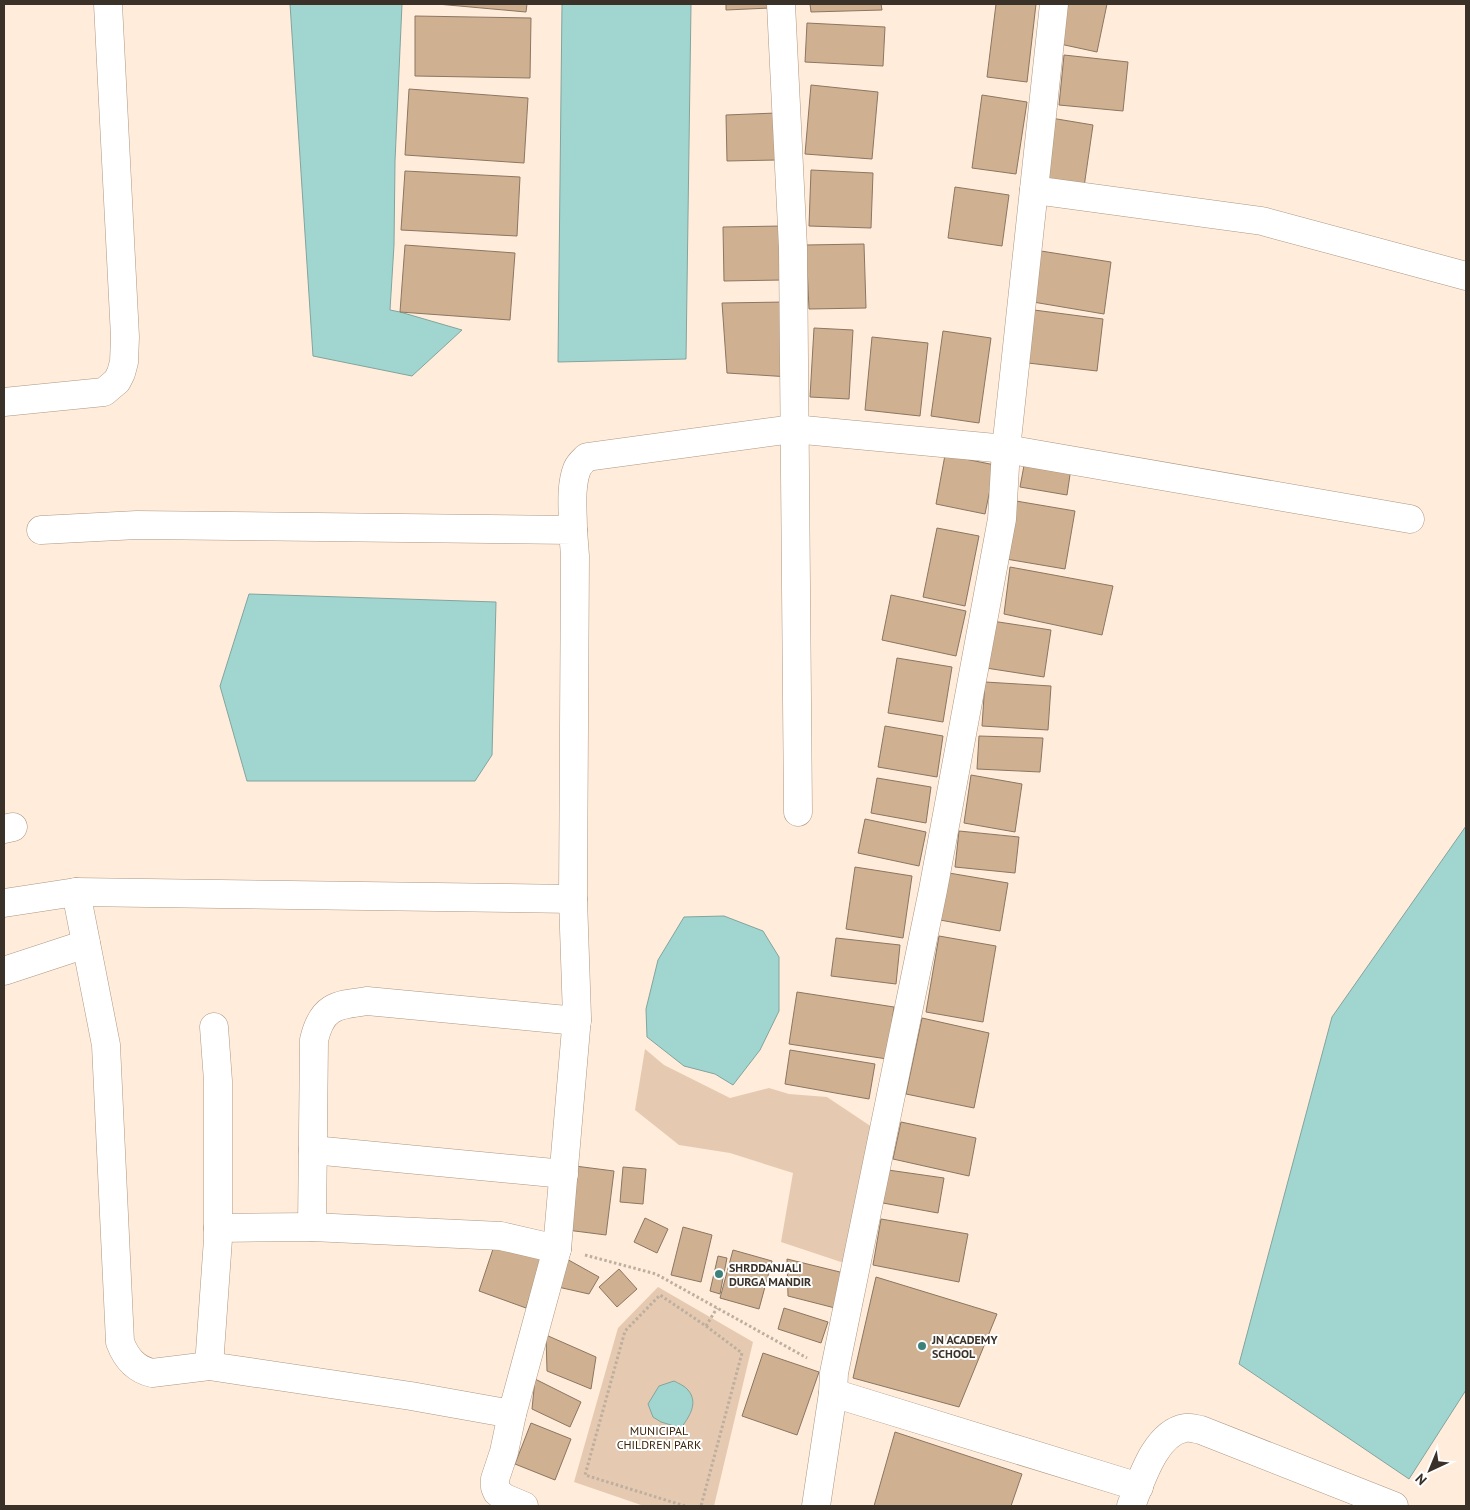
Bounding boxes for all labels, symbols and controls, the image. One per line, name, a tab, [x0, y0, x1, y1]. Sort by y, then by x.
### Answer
place label: SHRDDANJALI DURGA MANDIR	[729, 1260, 812, 1289]
marker: SHRDDANJALI DURGA MANDIR	[713, 1268, 725, 1280]
place label: JN ACADEMY SCHOOL	[931, 1332, 998, 1361]
marker: JN ACADEMY SCHOOL	[916, 1340, 928, 1352]
park label: MUNICIPAL CHILDREN PARK	[617, 1423, 701, 1452]
north arrow	[1405, 1445, 1455, 1495]
text: N	[1411, 1470, 1431, 1489]

